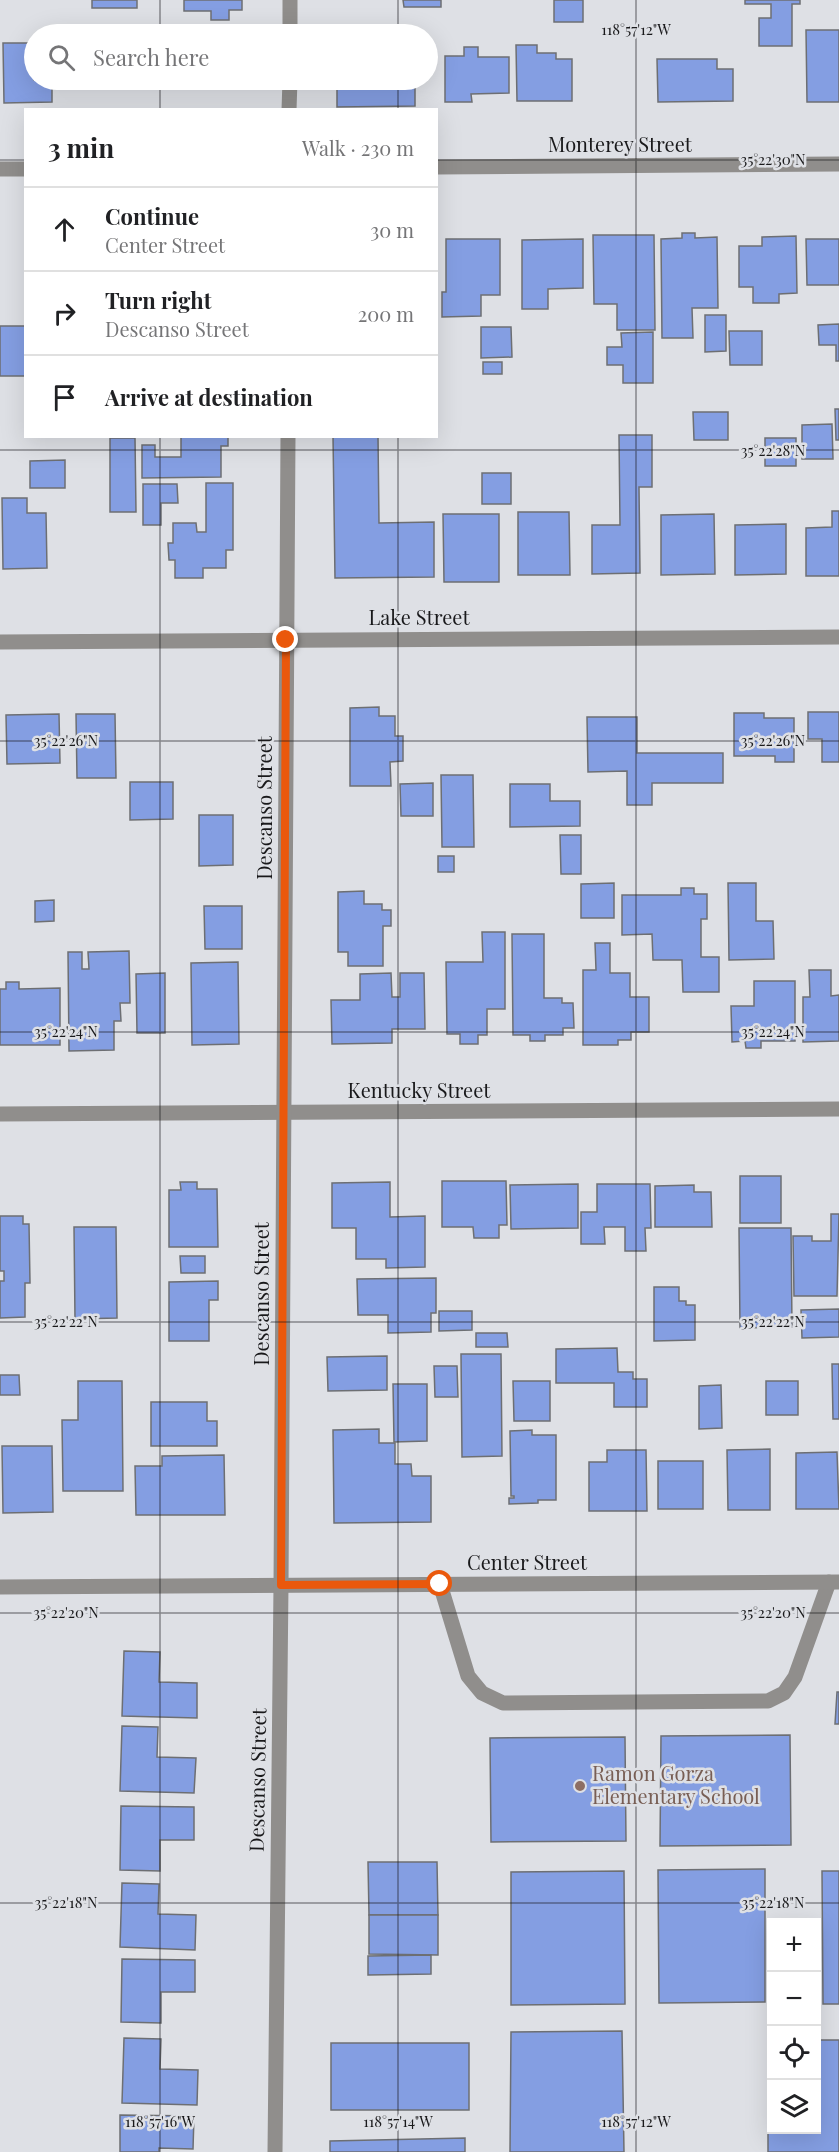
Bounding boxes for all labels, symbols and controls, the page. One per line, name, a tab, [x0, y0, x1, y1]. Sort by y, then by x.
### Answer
text: 118°57'12"W	[601, 19, 671, 39]
search box	[24, 24, 438, 90]
icon: search	[45, 41, 78, 74]
text: Search here	[93, 42, 209, 72]
text: 3 min	[48, 130, 114, 165]
street label: Monterey Street	[548, 130, 693, 157]
text: Walk · 230 m	[302, 134, 414, 161]
text: 35°22'30"N	[740, 149, 806, 169]
text: Continue	[105, 201, 199, 231]
icon: ahead	[48, 213, 81, 246]
text: 30 m	[370, 216, 414, 243]
text: Center Street	[105, 231, 225, 258]
text: Turn right	[105, 285, 211, 315]
icon: right	[48, 297, 81, 330]
text: 200 m	[358, 300, 414, 327]
text: Descanso Street	[105, 315, 249, 342]
icon: arrive	[48, 381, 81, 414]
text: Arrive at destination	[105, 382, 313, 412]
text: 35°22'28"N	[741, 440, 806, 460]
street label: Lake Street	[369, 603, 470, 630]
route end	[272, 626, 298, 652]
text: 35°22'26"N	[34, 730, 99, 750]
text: 35°22'26"N	[741, 730, 806, 750]
street label: Descanso Street	[250, 735, 277, 880]
text: 35°22'24"N	[34, 1021, 98, 1041]
text: 35°22'24"N	[741, 1021, 805, 1041]
street label: Kentucky Street	[348, 1076, 491, 1103]
street label: Descanso Street	[247, 1221, 274, 1366]
text: 35°22'22"N	[34, 1311, 98, 1331]
text: 35°22'22"N	[741, 1311, 805, 1331]
street label: Center Street	[467, 1548, 588, 1575]
route start	[426, 1570, 452, 1596]
text: 35°22'20"N	[33, 1602, 99, 1622]
text: 35°22'20"N	[740, 1602, 806, 1622]
street label: Descanso Street	[242, 1707, 271, 1852]
place label: Ramon Gorza Elementary School	[592, 1759, 760, 1809]
marker: Ramon Gorza Elementary School	[573, 1779, 587, 1793]
text: 35°22'18"N	[35, 1892, 98, 1912]
text: 35°22'18"N	[742, 1892, 805, 1912]
map controls	[767, 1918, 821, 2134]
button: +	[767, 1918, 821, 1972]
button: −	[767, 1972, 821, 2026]
button: locate	[767, 2026, 821, 2080]
button: layers	[767, 2080, 821, 2134]
text: 118°57'16"W	[125, 2111, 196, 2131]
text: 118°57'14"W	[363, 2111, 433, 2131]
text: 118°57'12"W	[601, 2111, 671, 2131]

